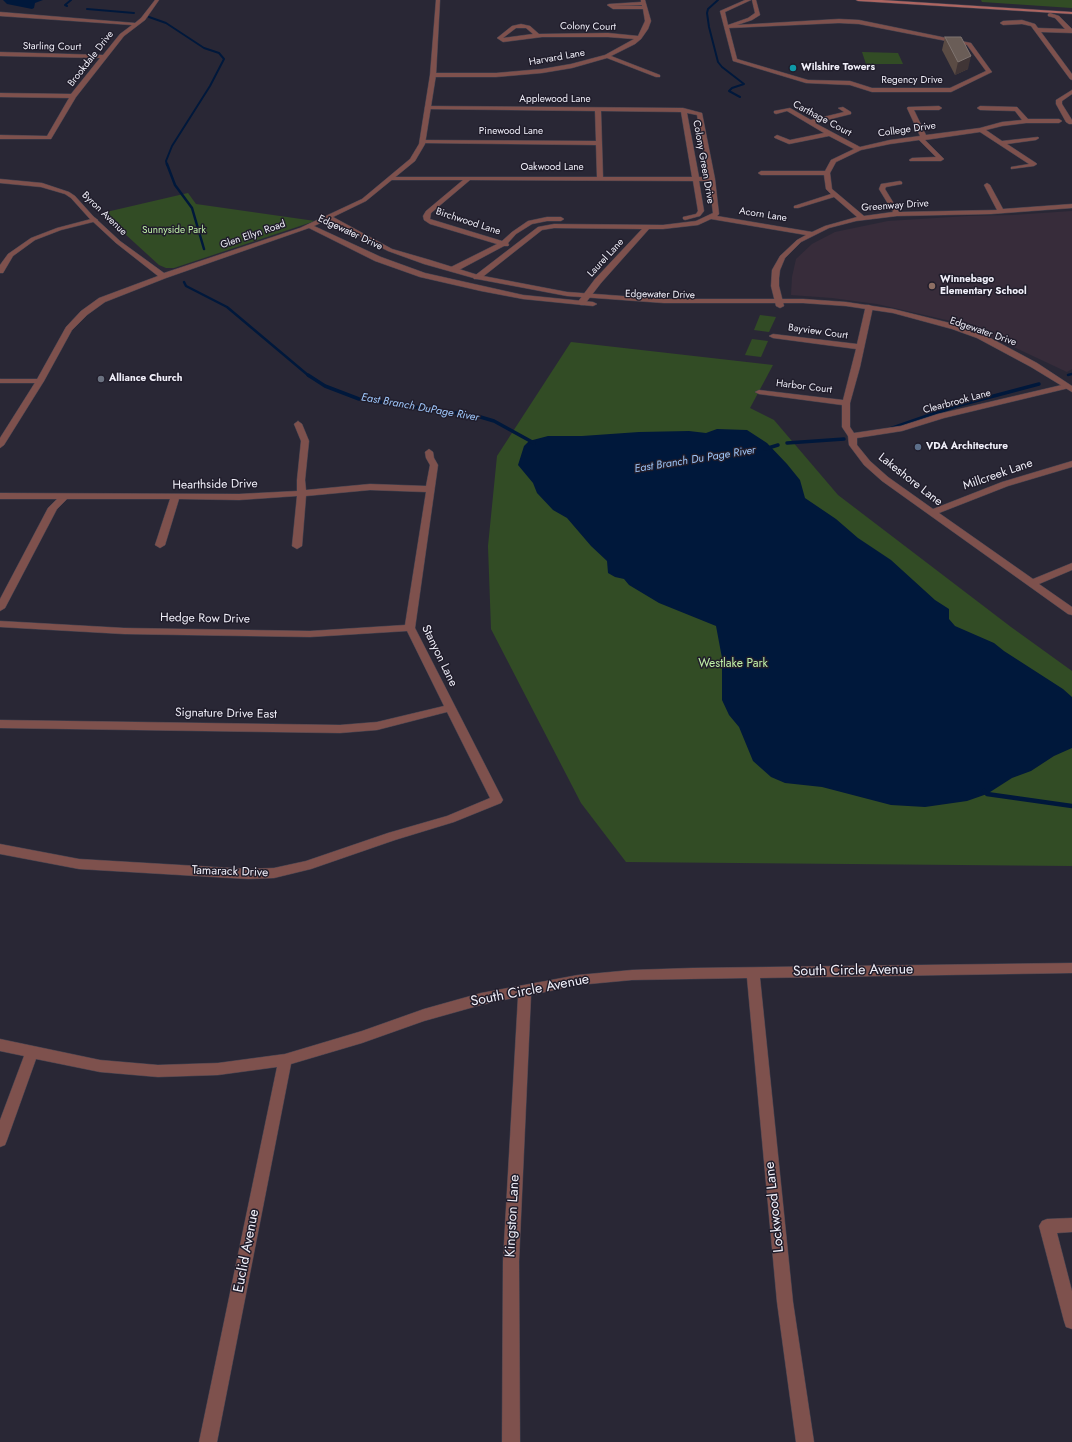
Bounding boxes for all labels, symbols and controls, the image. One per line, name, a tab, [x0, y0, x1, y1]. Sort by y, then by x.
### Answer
street label: Colony Court	[560, 21, 616, 33]
street label: Brookdale Drive	[66, 29, 116, 89]
street label: Starling Court	[23, 40, 81, 54]
street label: Harvard Lane	[528, 47, 586, 69]
place label: Wilshire Towers	[801, 62, 875, 74]
marker: Wilshire Towers	[788, 63, 798, 73]
street label: Regency Drive	[881, 75, 943, 87]
street label: Applewood Lane	[519, 94, 591, 106]
street label: Carthage Court	[791, 98, 853, 140]
street label: Colony Green Drive	[690, 119, 716, 205]
street label: College Drive	[877, 120, 937, 140]
street label: Pinewood Lane	[479, 126, 543, 138]
street label: Oakwood Lane	[520, 162, 584, 174]
street label: Byron Avenue	[79, 189, 129, 239]
street label: Greenway Drive	[861, 198, 929, 214]
street label: Acorn Lane	[738, 205, 788, 225]
street label: Birchwood Lane	[434, 206, 502, 238]
street label: Edgewater Drive	[316, 213, 384, 253]
street label: Glen Ellyn Road	[219, 218, 287, 252]
park label: Sunnyside Park	[142, 225, 206, 237]
street label: Laurel Lane	[585, 236, 627, 280]
place label: Winnebago Elementary School	[940, 274, 1027, 298]
marker: Winnebago Elementary School	[927, 281, 937, 291]
street label: Edgewater Drive	[625, 288, 695, 302]
street label: Edgewater Drive	[948, 315, 1018, 349]
street label: Bayview Court	[787, 322, 849, 342]
place label: Alliance Church	[109, 373, 182, 385]
marker: Alliance Church	[96, 374, 106, 384]
street label: Harbor Court	[775, 378, 833, 396]
street label: Clearbrook Lane	[922, 387, 992, 417]
water label: East Branch DuPage River	[360, 391, 480, 425]
place label: VDA Architecture	[926, 441, 1008, 453]
marker: VDA Architecture	[913, 442, 923, 452]
water label: East Branch Du Page River	[633, 444, 757, 476]
street label: Lakeshore Lane	[875, 450, 945, 510]
street label: Millcreek Lane	[961, 456, 1035, 494]
street label: Hearthside Drive	[172, 477, 258, 493]
street label: Hedge Row Drive	[160, 611, 250, 627]
street label: Stanyon Lane	[418, 623, 460, 689]
park label: Westlake Park	[698, 657, 768, 671]
street label: Signature Drive East	[175, 706, 277, 722]
street label: Tamarack Drive	[192, 863, 268, 881]
street label: South Circle Avenue	[793, 962, 913, 980]
street label: South Circle Avenue	[469, 971, 591, 1011]
street label: Lockwood Lane	[762, 1161, 788, 1253]
street label: Kingston Lane	[502, 1174, 524, 1258]
street label: Euclid Avenue	[231, 1208, 263, 1294]

